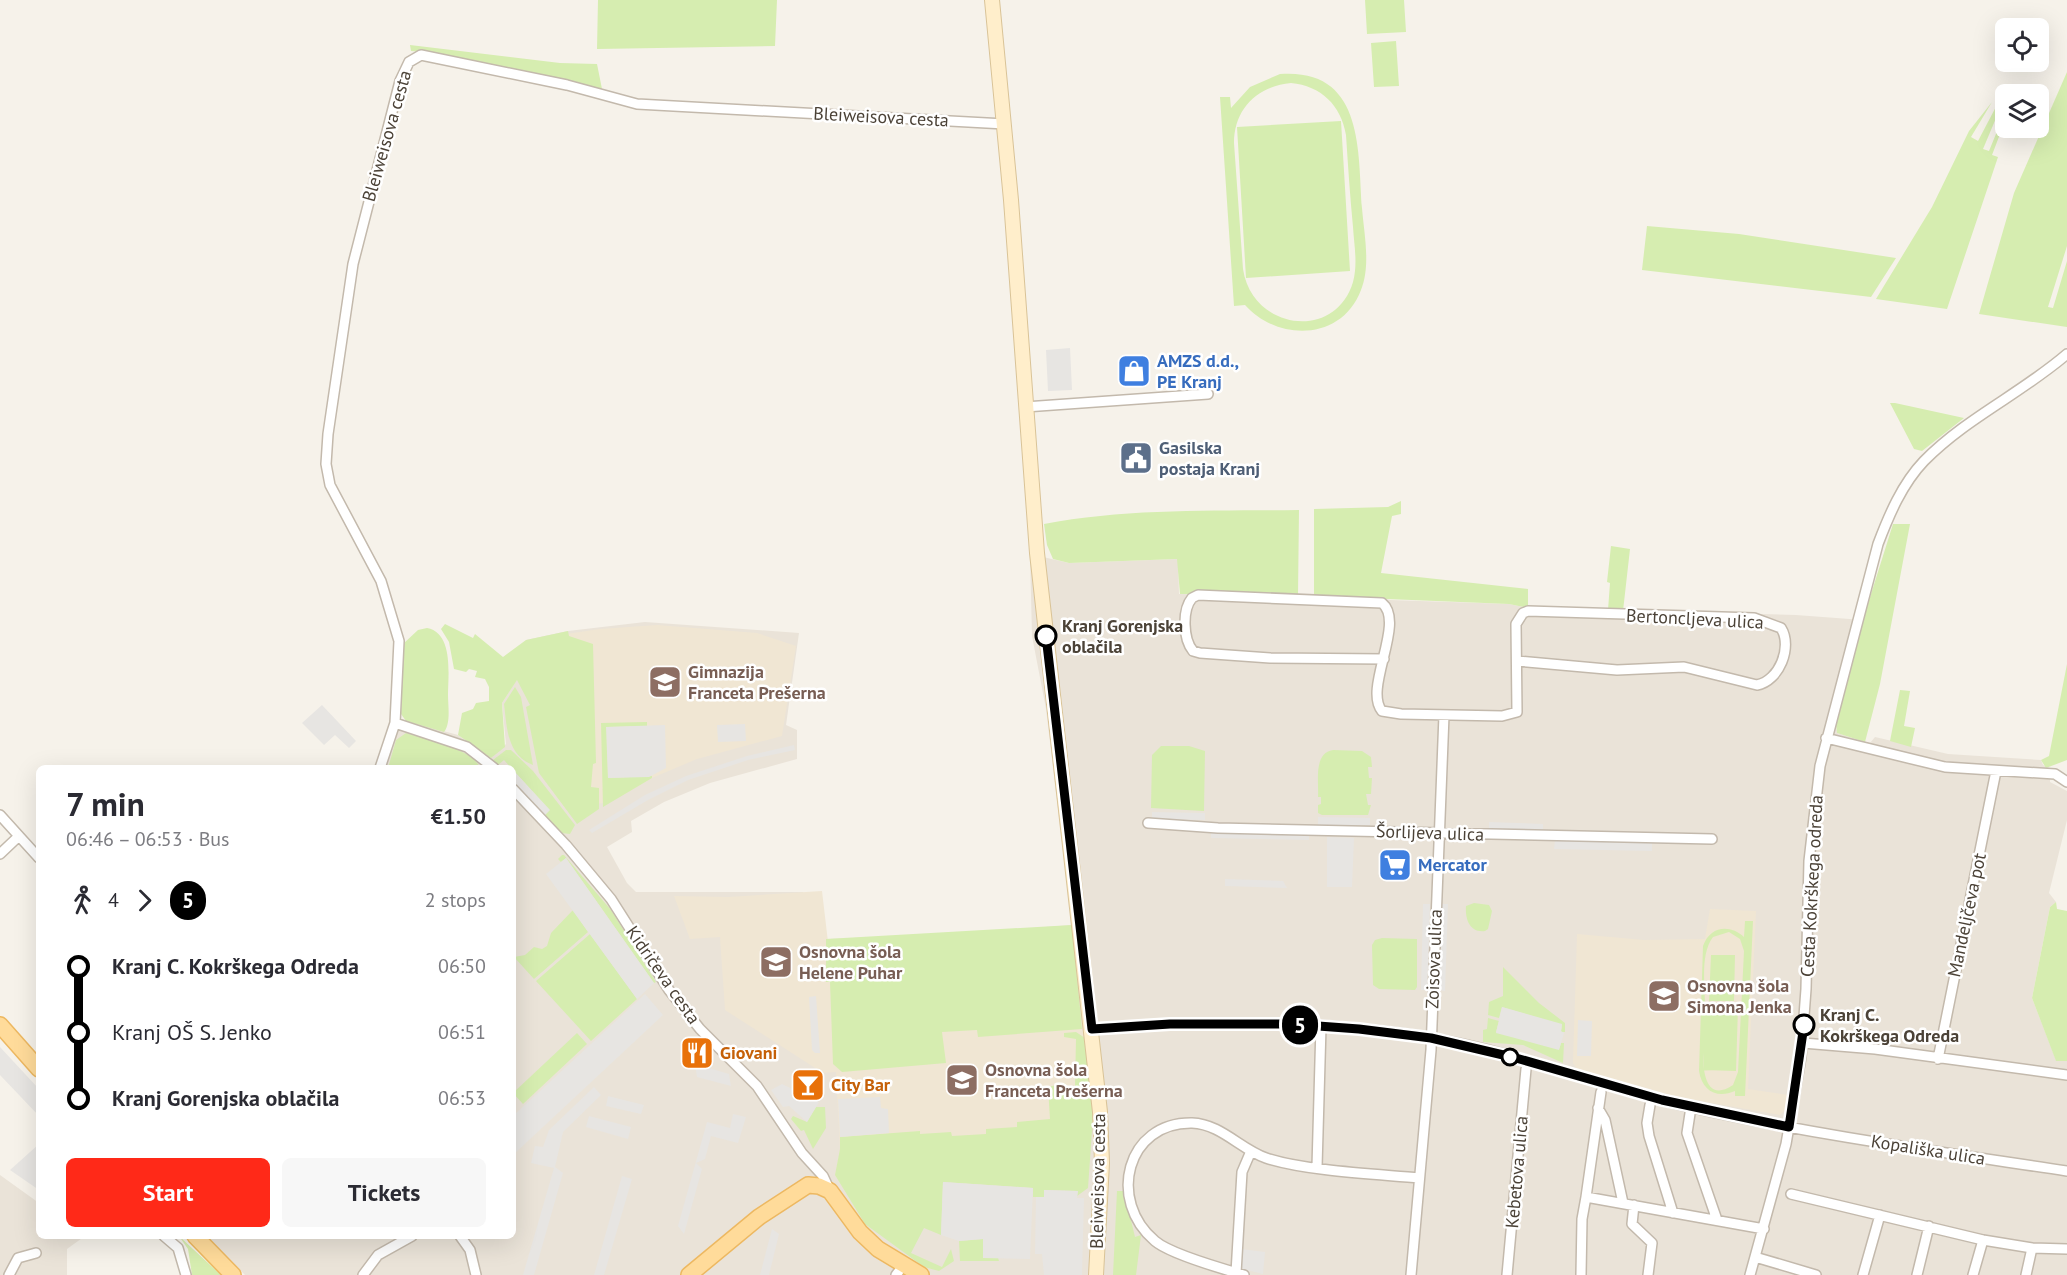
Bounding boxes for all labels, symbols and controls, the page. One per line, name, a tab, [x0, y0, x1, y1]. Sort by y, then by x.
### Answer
map controls	[1995, 18, 2049, 138]
button: locate	[1995, 18, 2049, 72]
street label: Bleiweisova cesta	[357, 68, 416, 204]
button: layers	[1995, 84, 2049, 138]
street label: Bleiweisova cesta	[813, 101, 949, 132]
place label: AMZS d.d., PE Kranj	[1157, 349, 1239, 393]
shop icon: AMZS d.d., PE Kranj	[1116, 353, 1152, 389]
place label: Gasilska postaja Kranj	[1159, 436, 1260, 480]
public building icon: Gasilska postaja Kranj	[1118, 440, 1154, 476]
street label: Bertoncljeva ulica	[1626, 603, 1764, 634]
place label: Kranj Gorenjska oblačila	[1062, 614, 1183, 658]
marker: Kranj Gorenjska oblačila	[1035, 625, 1057, 647]
place label: Gimnazija Franceta Prešerna	[688, 660, 826, 704]
school or university icon: Gimnazija Franceta Prešerna	[647, 664, 683, 700]
text: 7 min	[66, 782, 145, 825]
street label: Cesta Kokrškega odreda	[1795, 794, 1828, 978]
text: €1.50	[431, 802, 486, 830]
street label: Šorlijeva ulica	[1376, 819, 1484, 846]
text: 06:46 – 06:53 · Bus	[66, 826, 230, 852]
supermarket icon: Mercator	[1377, 847, 1413, 883]
street label: Mandeljčeva pot	[1942, 851, 1991, 979]
place label: Mercator	[1418, 853, 1487, 876]
icon: walk	[66, 884, 99, 917]
icon: forward	[128, 884, 161, 917]
text: 4	[108, 887, 119, 913]
text: 5	[182, 887, 194, 914]
text: 2 stops	[425, 887, 486, 913]
street label: Zoisova ulica	[1420, 909, 1447, 1009]
street label: Kidričeva cesta	[621, 921, 706, 1028]
place label: Osnovna šola Helene Puhar	[799, 940, 903, 984]
school or university icon: Osnovna šola Helene Puhar	[758, 944, 794, 980]
text: Kranj C. Kokrškega Odreda	[112, 952, 359, 980]
text: 06:50	[438, 953, 486, 979]
place label: Osnovna šola Simona Jenka	[1687, 974, 1792, 1018]
school or university icon: Osnovna šola Simona Jenka	[1646, 978, 1682, 1014]
place label: Kranj C. Kokrškega Odreda	[1820, 1003, 1959, 1047]
line badge: 5	[1280, 1006, 1320, 1044]
text: 5	[1294, 1012, 1306, 1039]
marker: Kranj C. Kokrškega Odreda	[1793, 1014, 1815, 1036]
text: Kranj OŠ S. Jenko	[112, 1018, 272, 1046]
text: 06:51	[438, 1019, 486, 1045]
restaurant icon: Giovani	[679, 1035, 715, 1071]
place label: Giovani	[720, 1041, 777, 1064]
unlabelled marker	[1501, 1048, 1519, 1066]
place label: Osnovna šola Franceta Prešerna	[985, 1058, 1123, 1102]
school or university icon: Osnovna šola Franceta Prešerna	[944, 1062, 980, 1098]
bar icon: City Bar	[790, 1067, 826, 1103]
place label: City Bar	[831, 1073, 891, 1096]
text: Kranj Gorenjska oblačila	[112, 1084, 339, 1112]
text: 06:53	[438, 1085, 486, 1111]
street label: Bleiweisova cesta	[1085, 1113, 1110, 1249]
street label: Kebetova ulica	[1500, 1115, 1533, 1229]
street label: Kopališka ulica	[1869, 1129, 1987, 1170]
button: Start	[66, 1158, 270, 1227]
button: Tickets	[282, 1158, 486, 1227]

